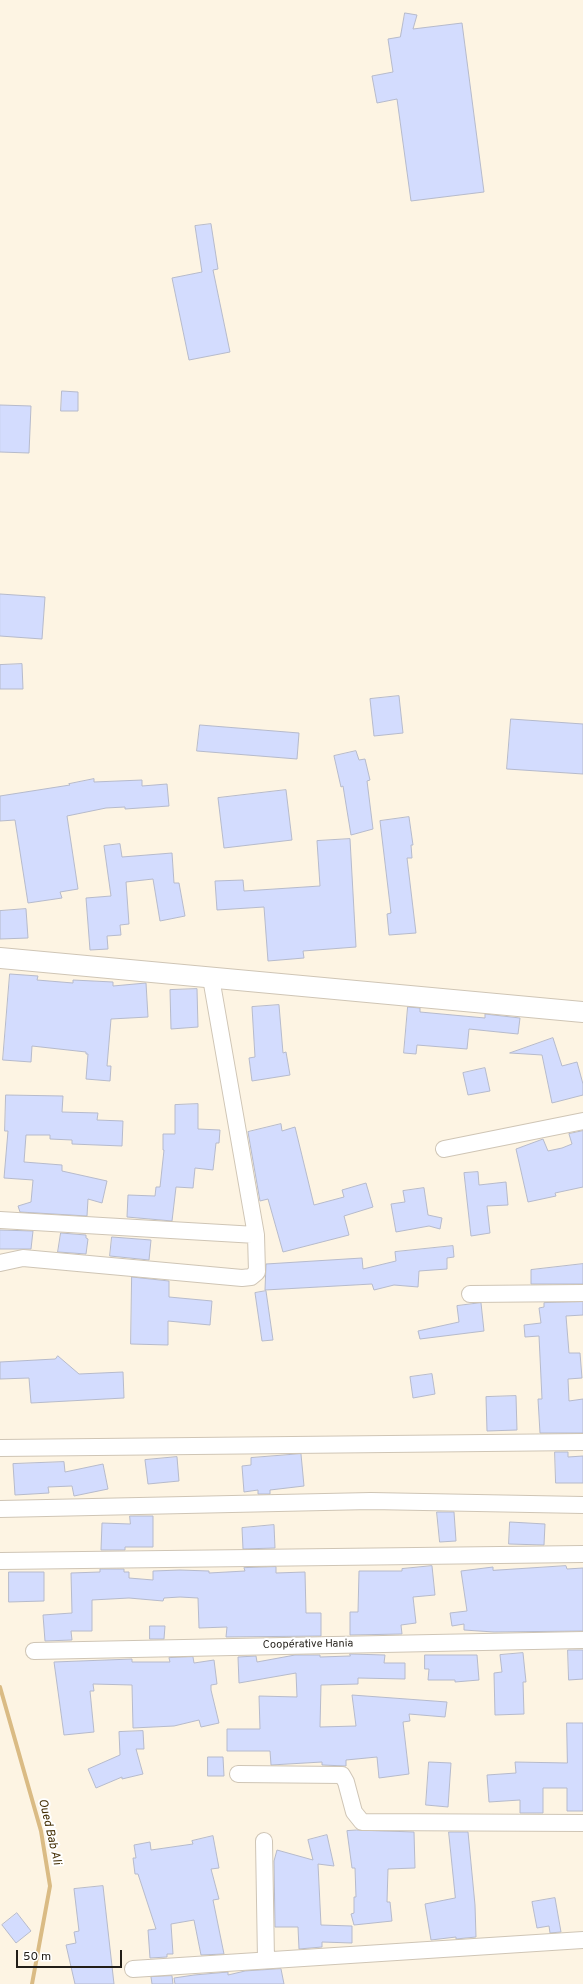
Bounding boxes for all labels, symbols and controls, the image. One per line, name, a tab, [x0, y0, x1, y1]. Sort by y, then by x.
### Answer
street label: Coopérative Hania	[263, 1638, 353, 1652]
water label: Oued Bab Ali	[34, 1798, 64, 1866]
scale bar	[18, 1942, 124, 1968]
text: 50 m	[23, 1949, 51, 1965]

